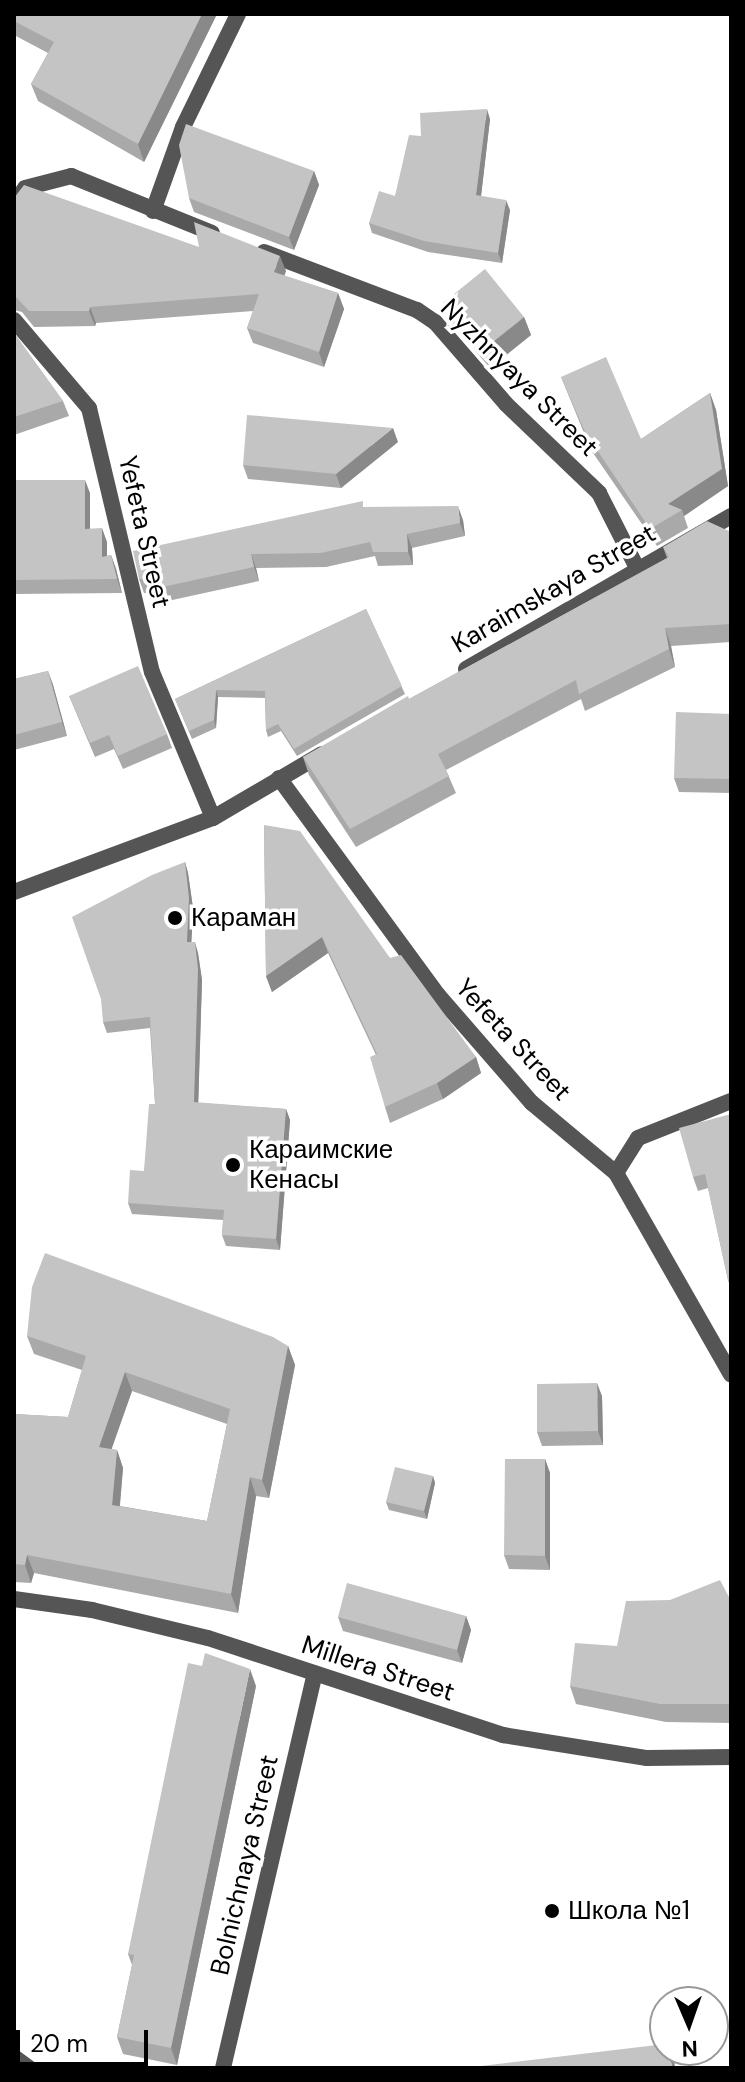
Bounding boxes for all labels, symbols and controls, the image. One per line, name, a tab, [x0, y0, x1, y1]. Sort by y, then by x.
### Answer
street label: Nyzhnyaya Street	[434, 293, 604, 463]
street label: Yefeta Street	[111, 453, 177, 611]
street label: Karaimskaya Street	[447, 518, 661, 660]
place label: Караман	[191, 902, 296, 934]
marker: Караман	[166, 909, 184, 927]
street label: Yefeta Street	[449, 973, 577, 1107]
place label: Караимские Кенасы	[249, 1134, 393, 1196]
marker: Караимские Кенасы	[224, 1156, 242, 1174]
street label: Millera Street	[298, 1630, 458, 1708]
street label: Bolnichnaya Street	[204, 1752, 286, 1978]
place label: Школа №1	[568, 1895, 690, 1927]
marker: Школа №1	[543, 1902, 561, 1920]
north arrow	[649, 1986, 729, 2066]
scale bar	[20, 2014, 152, 2064]
text: 20 m	[30, 2028, 88, 2059]
text: N	[681, 2034, 698, 2063]

